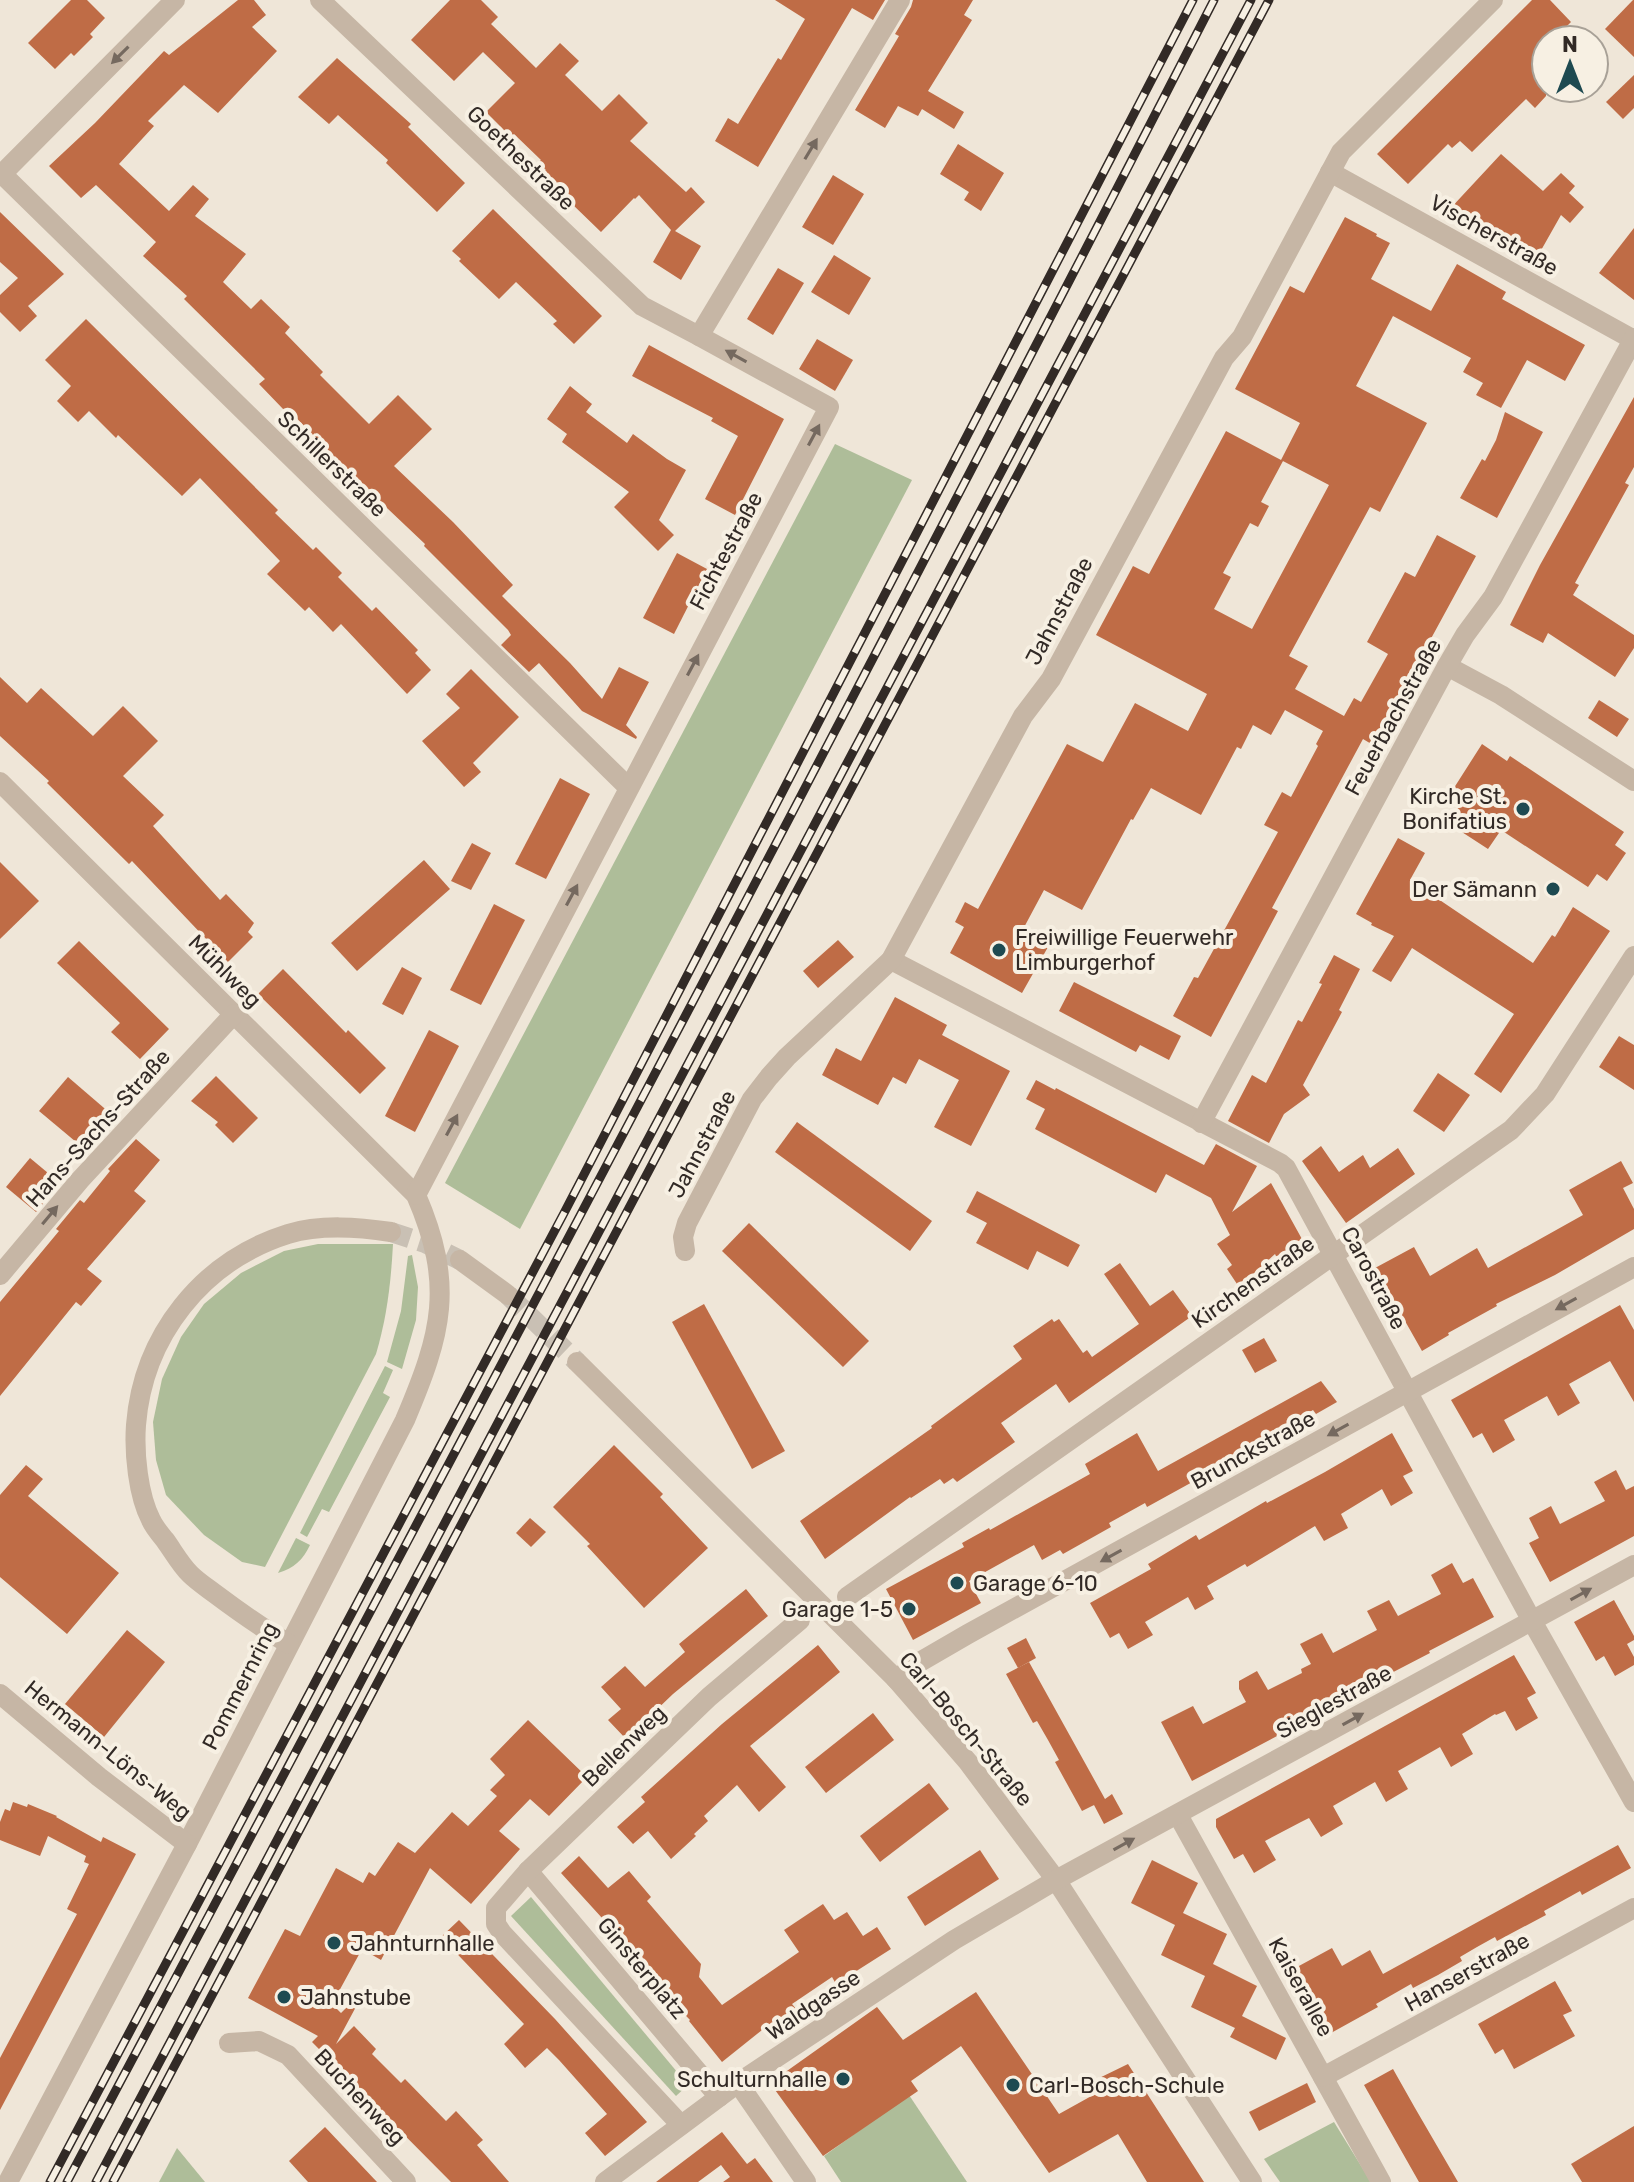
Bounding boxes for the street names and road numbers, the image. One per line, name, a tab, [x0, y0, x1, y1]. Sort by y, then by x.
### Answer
street label: Goethestraße	[461, 100, 581, 216]
street label: Vischerstraße	[1425, 189, 1563, 281]
street label: Schillerstraße	[272, 405, 392, 523]
street label: Fichtestraße	[684, 487, 768, 615]
street label: Jahnstraße	[1019, 553, 1099, 669]
street label: Feuerbachstraße	[1339, 634, 1447, 800]
street label: Mühlweg	[183, 929, 267, 1013]
street label: Hans-Sachs-Straße	[20, 1044, 176, 1212]
street label: Jahnstraße	[662, 1086, 742, 1202]
street label: Carostraße	[1336, 1222, 1412, 1334]
street label: Kirchenstraße	[1187, 1230, 1319, 1334]
street label: Brunckstraße	[1186, 1405, 1320, 1495]
street label: Pommernring	[196, 1618, 284, 1754]
street label: Carl-Bosch-Straße	[894, 1646, 1038, 1812]
street label: Sieglestraße	[1272, 1659, 1396, 1745]
street label: Hermann-Löns-Weg	[19, 1674, 197, 1826]
street label: Bellenweg	[576, 1699, 672, 1793]
street label: Ginsterplatz	[592, 1912, 692, 2024]
street label: Hanserstraße	[1400, 1927, 1534, 2017]
street label: Kaiserallee	[1263, 1932, 1339, 2042]
street label: Waldgasse	[761, 1964, 865, 2046]
street label: Buchenweg	[309, 2043, 411, 2151]

